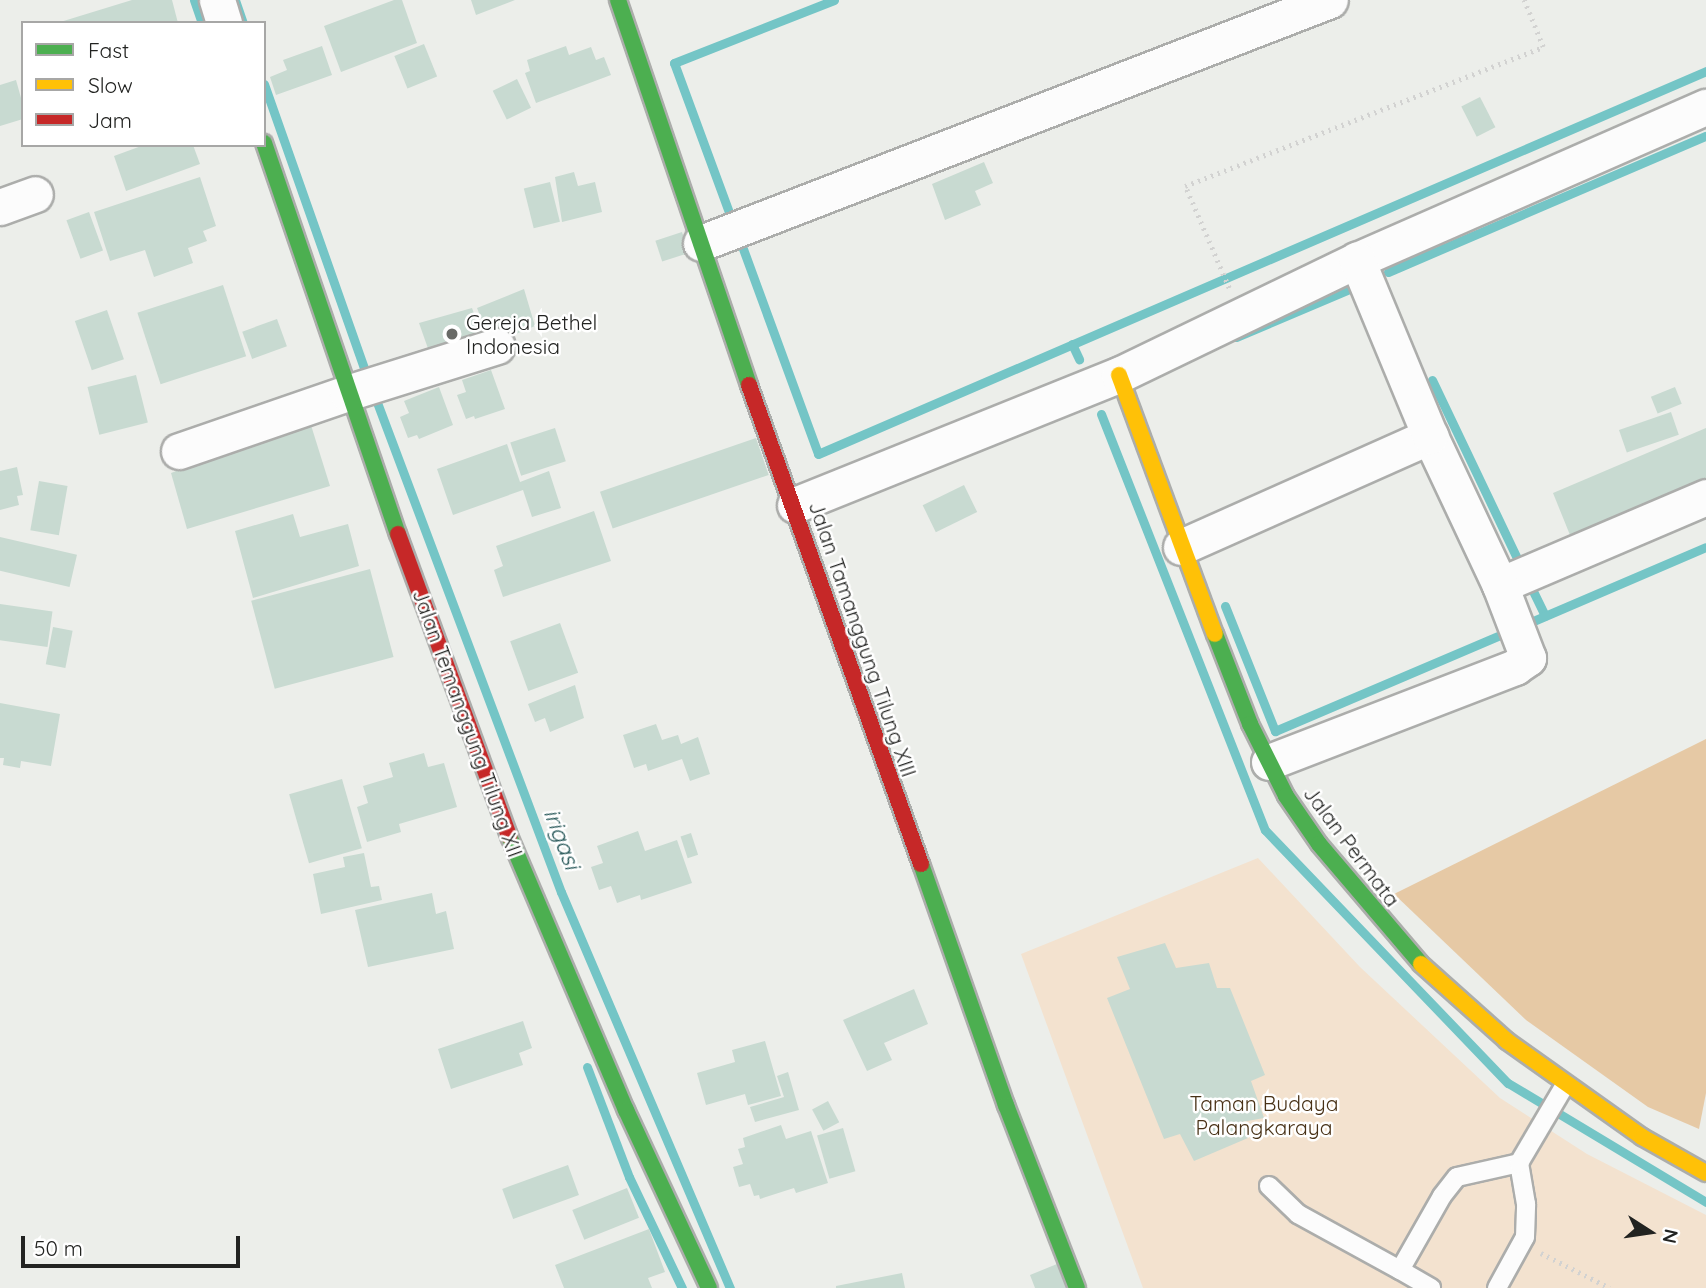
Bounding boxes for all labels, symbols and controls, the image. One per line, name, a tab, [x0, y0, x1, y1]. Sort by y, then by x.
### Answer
legend	[21, 21, 266, 147]
text: Fast	[88, 37, 129, 63]
text: Slow	[88, 72, 133, 98]
text: Jam	[88, 107, 132, 133]
place label: Gereja Bethel Indonesia	[466, 309, 597, 359]
marker: Gereja Bethel Indonesia	[444, 326, 460, 342]
street label: Jalan Tamanggung Tilung XIII	[804, 498, 922, 780]
street label: Jalan Temanggung Tilung XII	[408, 586, 528, 860]
street label: Jalan Permata	[1299, 781, 1405, 911]
water label: irigasi	[538, 805, 586, 873]
park label: Taman Budaya Palangkaraya	[1190, 1090, 1338, 1140]
north arrow	[1615, 1197, 1685, 1267]
scale bar	[24, 1222, 243, 1266]
text: N	[1657, 1227, 1684, 1246]
text: 50 m	[34, 1235, 83, 1261]

